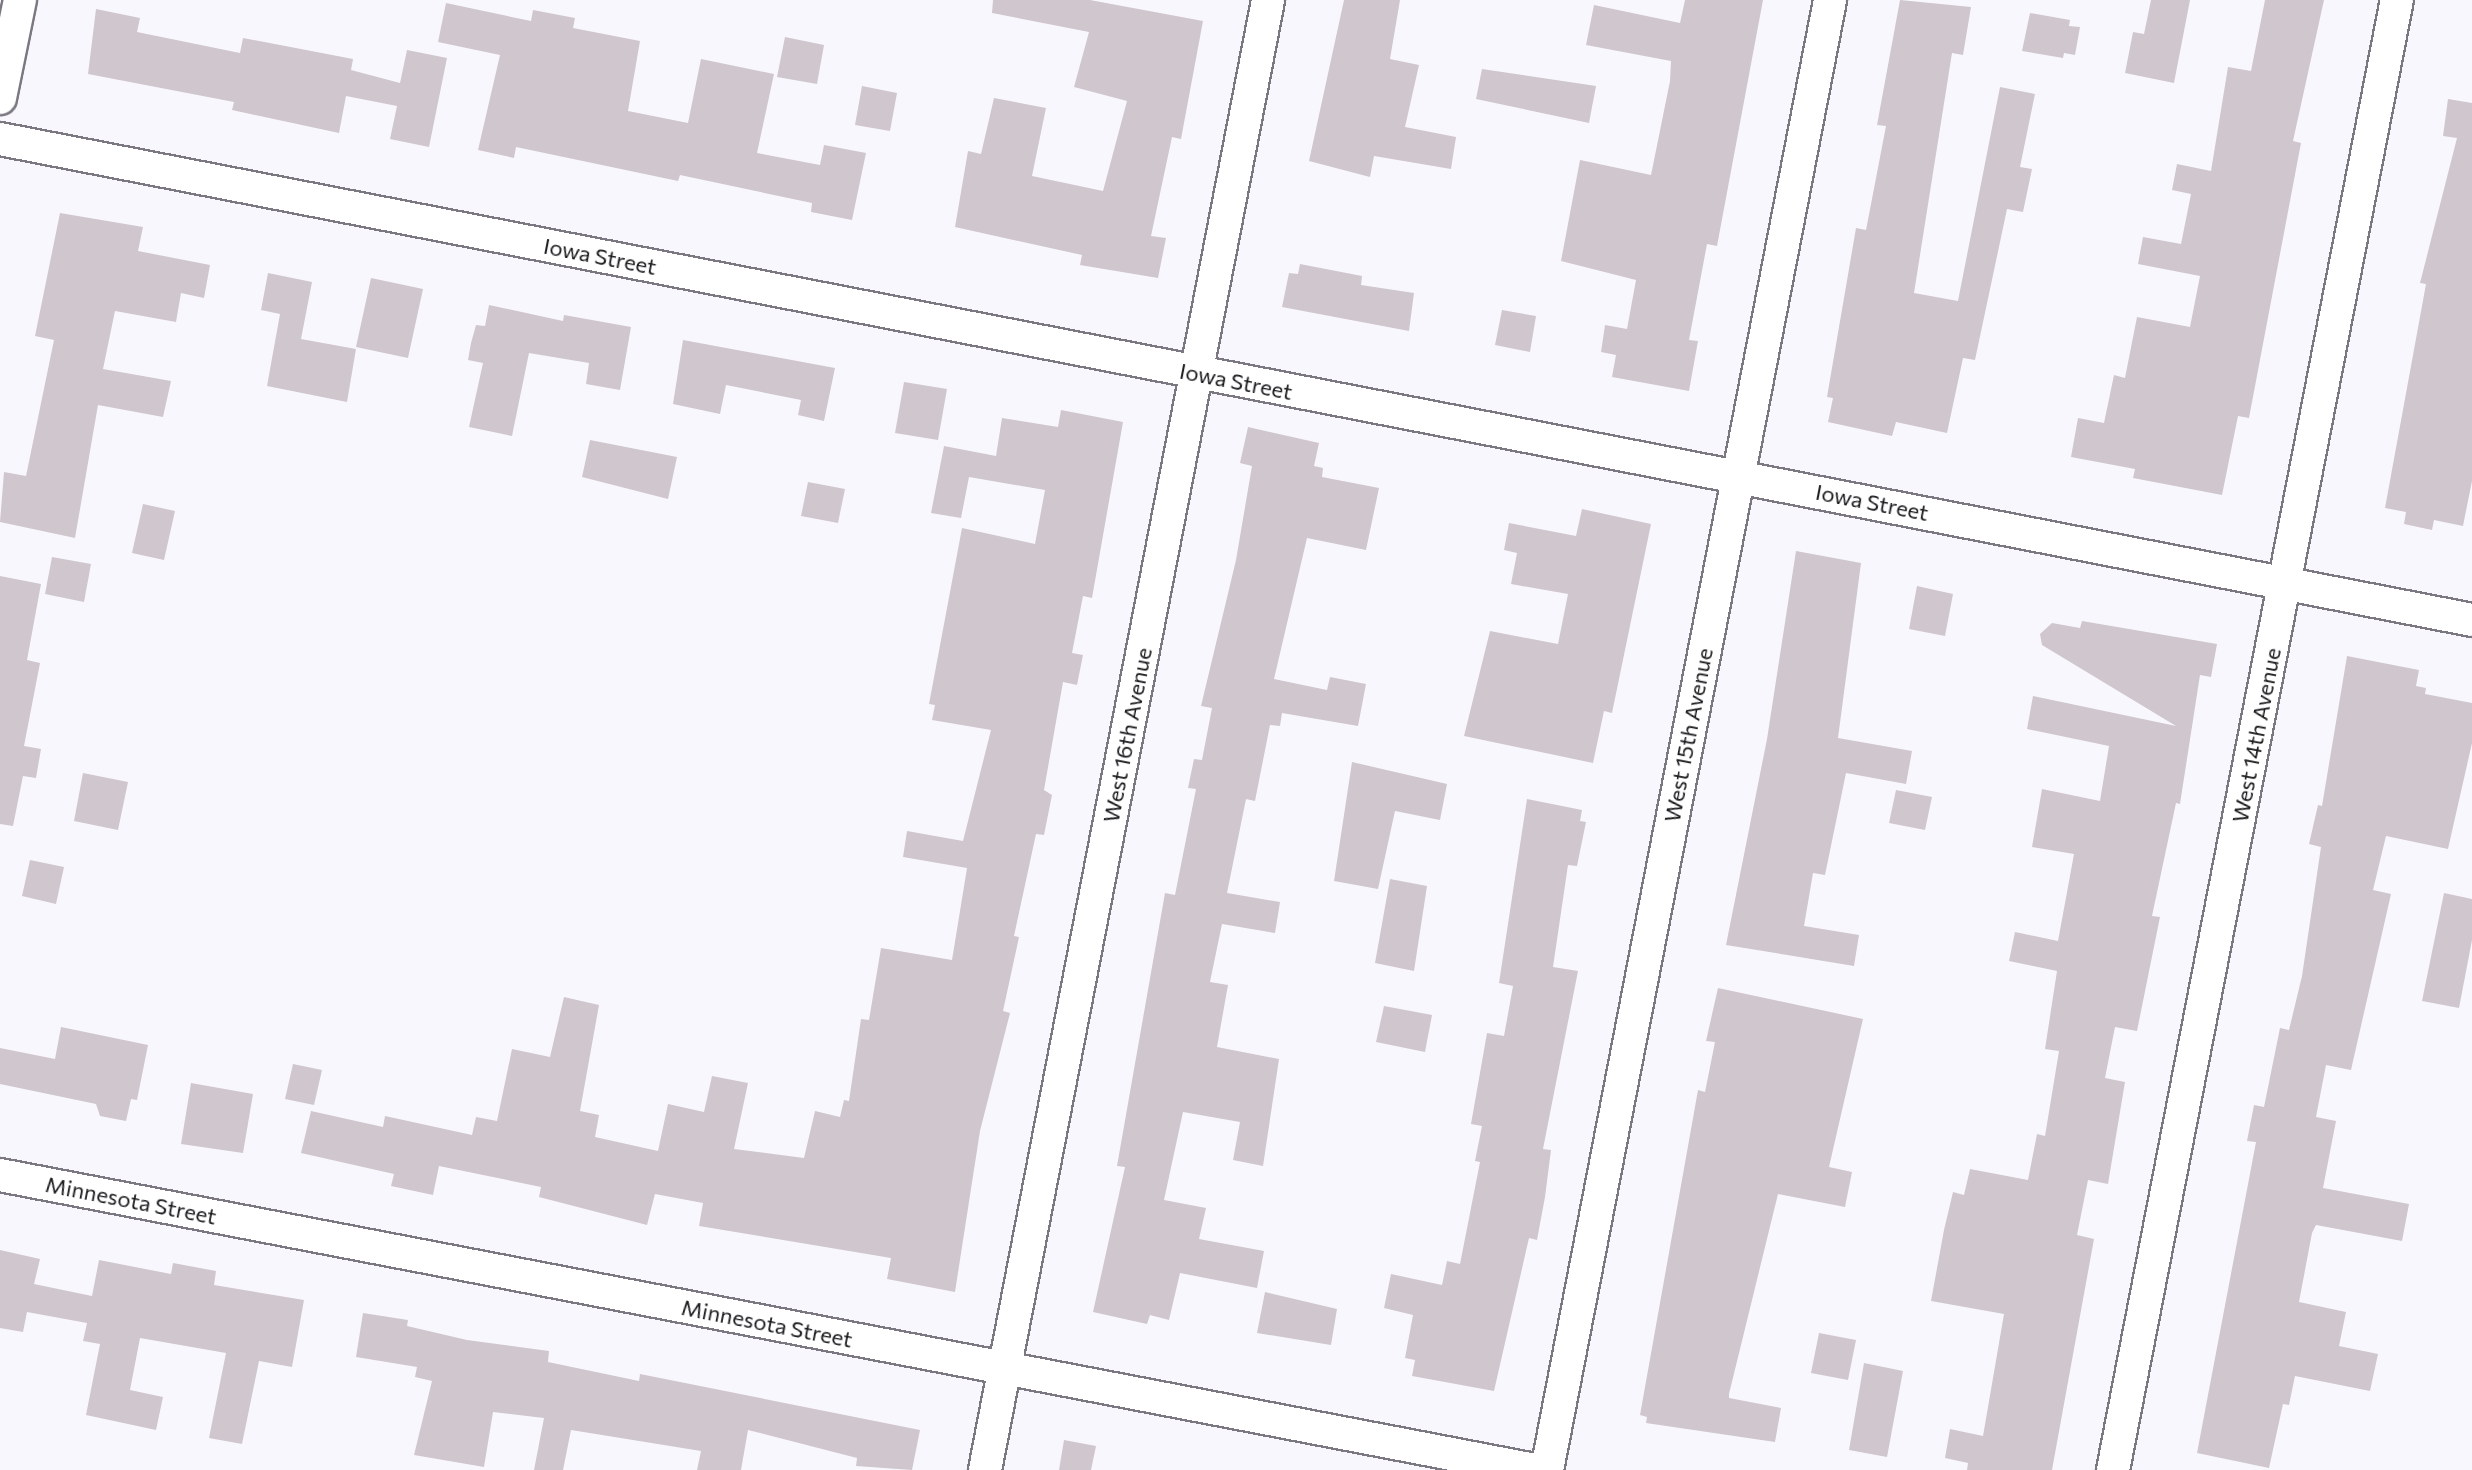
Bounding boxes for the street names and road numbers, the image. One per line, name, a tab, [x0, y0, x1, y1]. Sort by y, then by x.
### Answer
street label: Iowa Street	[541, 232, 659, 280]
street label: Iowa Street	[1177, 357, 1295, 405]
street label: Iowa Street	[1813, 478, 1931, 526]
street label: West 16th Avenue	[1097, 645, 1157, 825]
street label: West 14th Avenue	[2226, 645, 2286, 825]
street label: West 15th Avenue	[1658, 646, 1718, 824]
street label: Minnesota Street	[43, 1170, 219, 1230]
street label: Minnesota Street	[679, 1293, 855, 1353]

